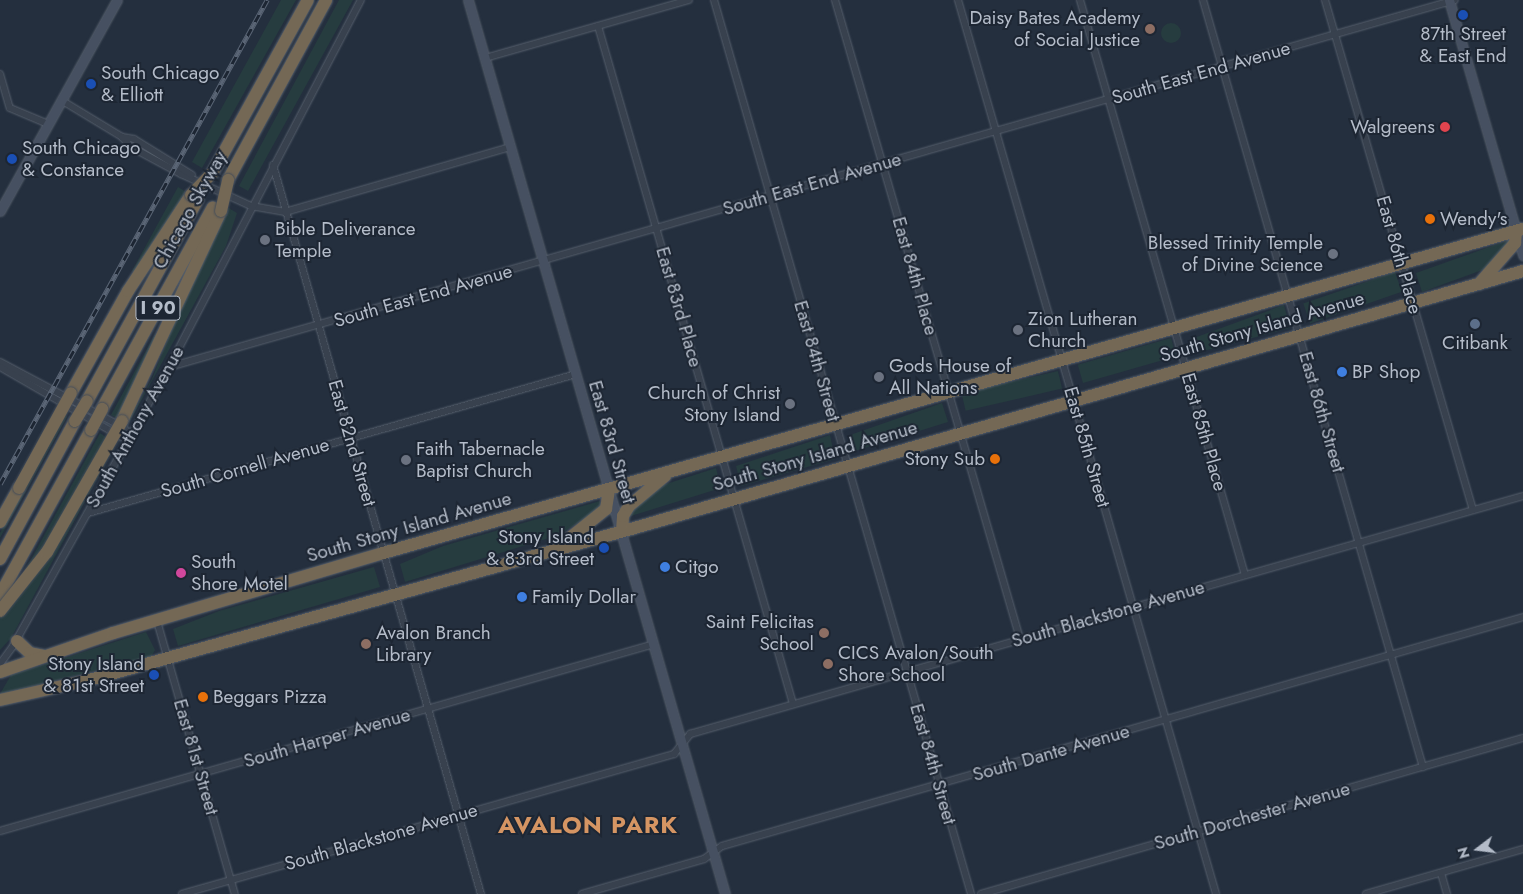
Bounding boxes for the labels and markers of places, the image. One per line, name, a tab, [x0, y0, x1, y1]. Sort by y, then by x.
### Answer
place label: Daisy Bates Academy of Social Justice	[969, 7, 1140, 51]
marker: 87th Street & East End	[1457, 9, 1469, 21]
marker: Daisy Bates Academy of Social Justice	[1144, 23, 1156, 35]
place label: 87th Street & East End	[1419, 23, 1507, 67]
place label: South Chicago & Elliott	[101, 62, 219, 106]
marker: South Chicago & Elliott	[85, 78, 97, 90]
place label: Walgreens	[1350, 116, 1435, 138]
marker: Walgreens	[1439, 121, 1451, 133]
place label: South Chicago & Constance	[22, 137, 140, 181]
marker: South Chicago & Constance	[6, 153, 18, 165]
place label: Wendy's	[1440, 208, 1507, 230]
marker: Wendy's	[1424, 213, 1436, 225]
place label: Bible Deliverance Temple	[275, 218, 416, 262]
place label: Blessed Trinity Temple of Divine Science	[1148, 232, 1323, 276]
marker: Bible Deliverance Temple	[259, 234, 271, 246]
marker: Blessed Trinity Temple of Divine Science	[1327, 248, 1339, 260]
place label: Zion Lutheran Church	[1028, 308, 1137, 352]
marker: Citibank	[1469, 318, 1481, 330]
marker: Zion Lutheran Church	[1012, 324, 1024, 336]
place label: Citibank	[1442, 332, 1508, 354]
place label: Gods House of All Nations	[889, 355, 1011, 399]
place label: BP Shop	[1352, 361, 1420, 383]
marker: BP Shop	[1336, 366, 1348, 378]
marker: Gods House of All Nations	[873, 371, 885, 383]
place label: Church of Christ Stony Island	[648, 382, 780, 426]
marker: Church of Christ Stony Island	[784, 398, 796, 410]
place label: Faith Tabernacle Baptist Church	[416, 438, 545, 482]
place label: Stony Sub	[904, 448, 985, 470]
marker: Stony Sub	[989, 453, 1001, 465]
marker: Faith Tabernacle Baptist Church	[400, 454, 412, 466]
place label: Stony Island & 83rd Street	[486, 526, 594, 570]
marker: Stony Island & 83rd Street	[598, 542, 610, 554]
place label: South Shore Motel	[191, 551, 288, 595]
place label: Citgo	[675, 556, 719, 578]
marker: Citgo	[659, 561, 671, 573]
marker: South Shore Motel	[175, 567, 187, 579]
place label: Family Dollar	[532, 586, 636, 608]
marker: Family Dollar	[516, 591, 528, 603]
place label: Saint Felicitas School	[706, 611, 814, 655]
place label: Avalon Branch Library	[376, 622, 491, 666]
marker: Saint Felicitas School	[818, 627, 830, 639]
marker: Avalon Branch Library	[360, 638, 372, 650]
place label: CICS Avalon/South Shore School	[838, 642, 994, 686]
place label: Stony Island & 81st Street	[43, 653, 144, 697]
marker: CICS Avalon/South Shore School	[822, 658, 834, 670]
marker: Stony Island & 81st Street	[148, 669, 160, 681]
place label: Beggars Pizza	[213, 686, 327, 708]
marker: Beggars Pizza	[197, 691, 209, 703]

